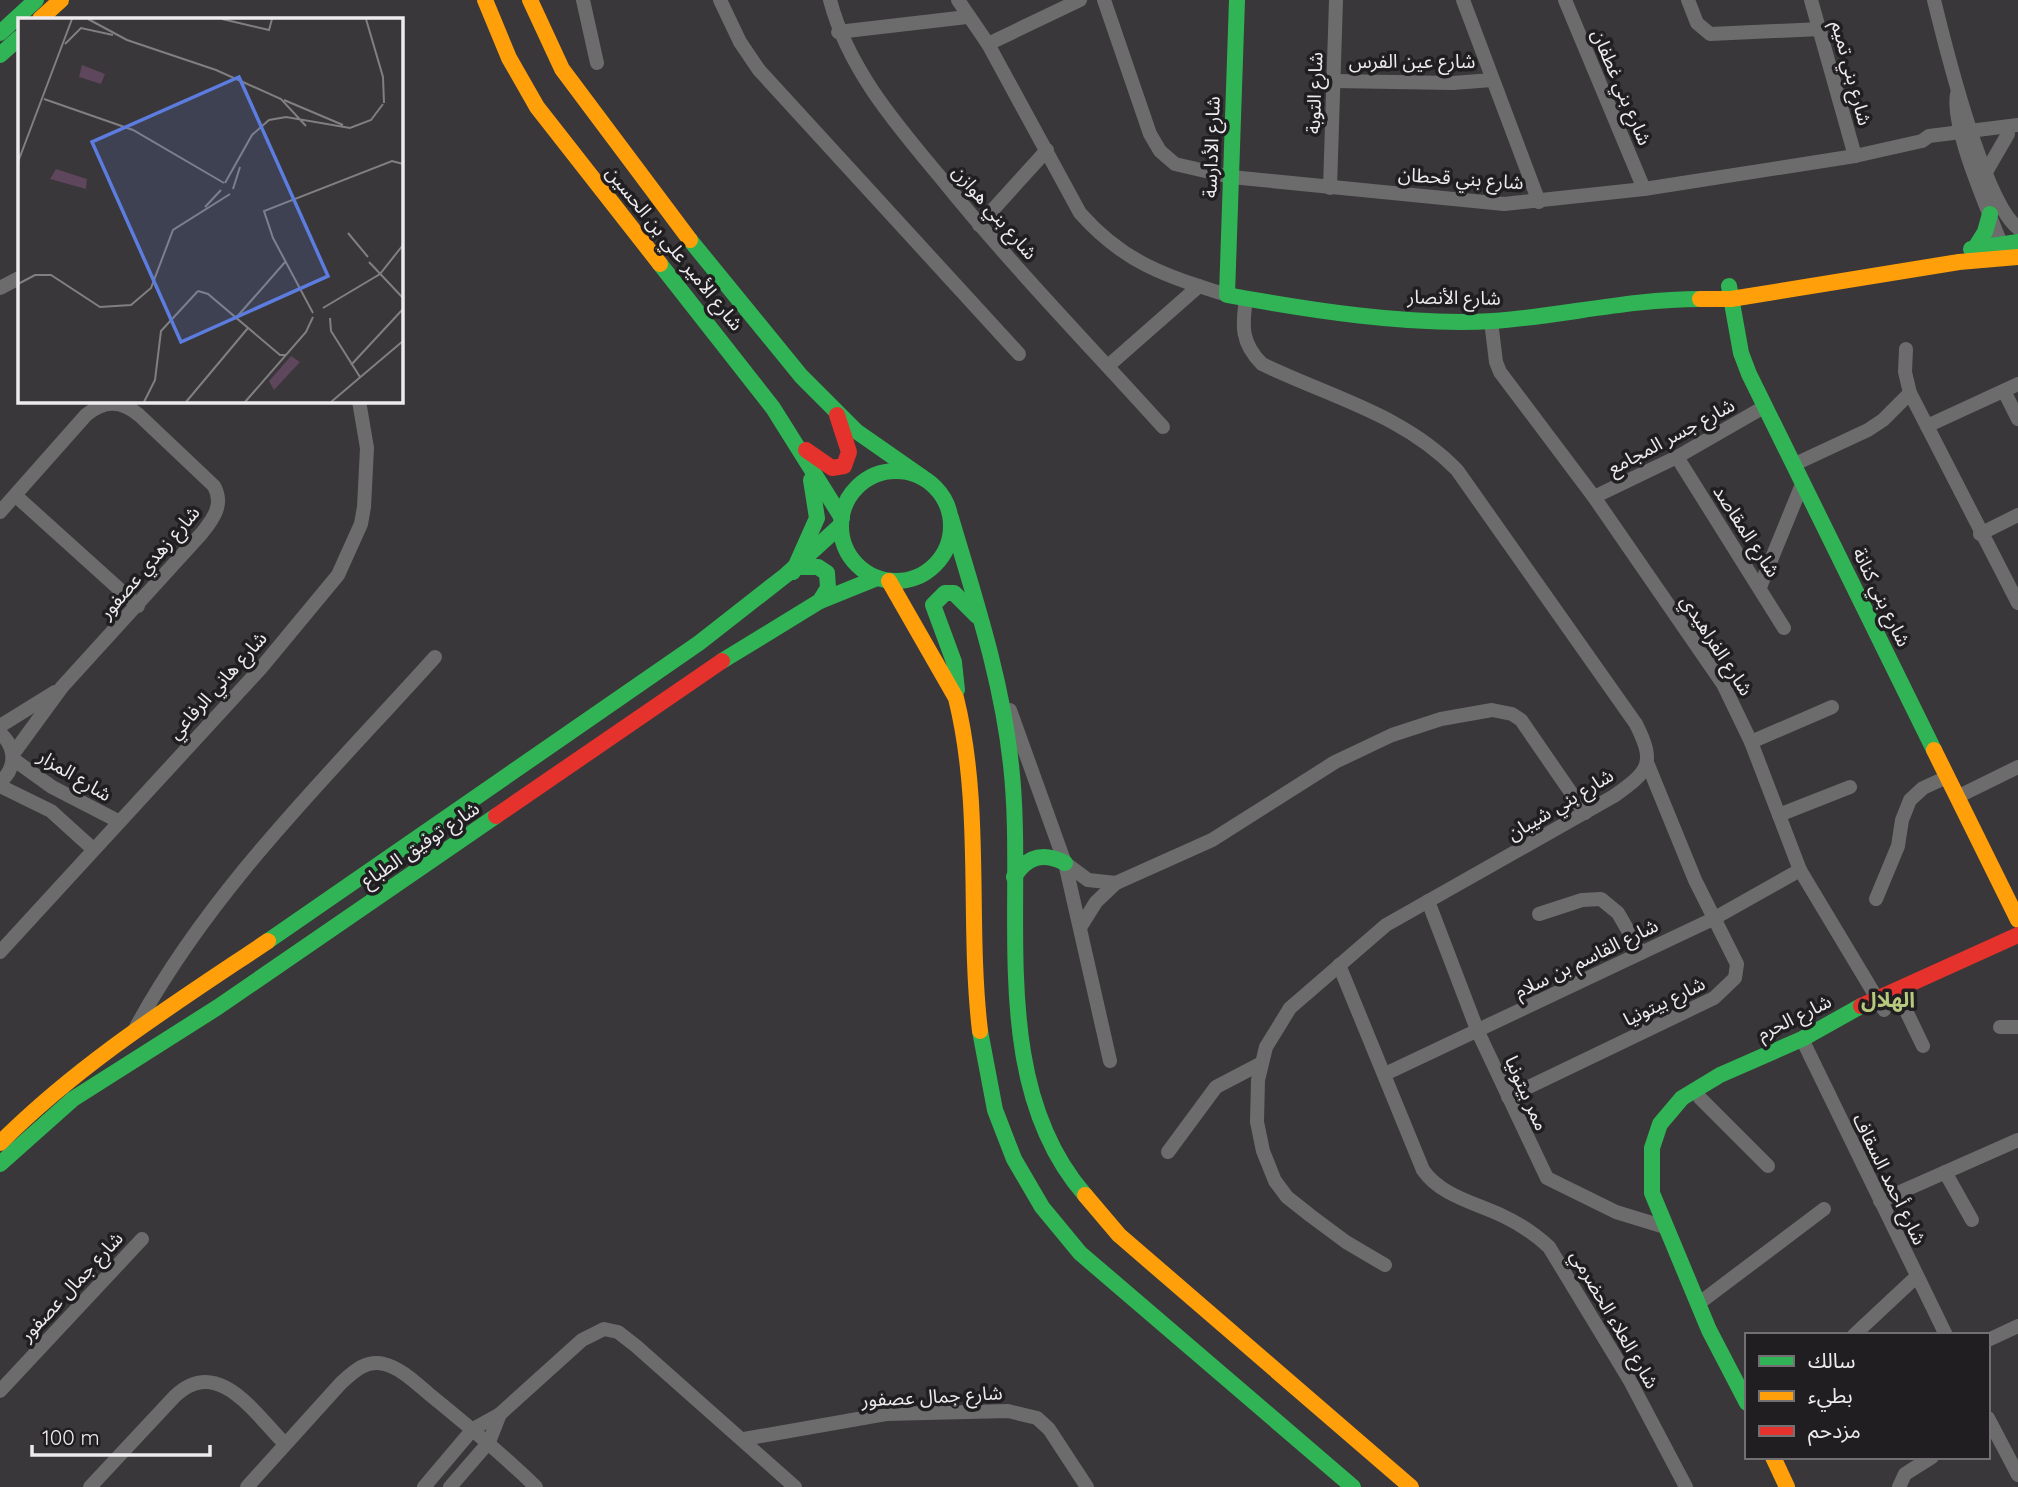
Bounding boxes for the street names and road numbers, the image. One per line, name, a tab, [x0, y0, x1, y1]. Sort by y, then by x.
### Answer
street label: شارع بني تميم	[1823, 18, 1877, 129]
street label: شارع بني غطفان	[1584, 25, 1657, 150]
street label: شارع عين الفرس	[1349, 49, 1475, 75]
street label: شارع التوبة	[1301, 52, 1329, 135]
street label: شارع الأدارسة	[1197, 96, 1227, 198]
street label: شارع بني هوازن	[945, 160, 1043, 266]
street label: شارع الأمير علي بن الحسين	[599, 161, 749, 337]
street label: شارع بني قحطان	[1397, 162, 1525, 198]
street label: شارع الأنصار	[1406, 284, 1501, 312]
street label: شارع جسر المجامع	[1603, 392, 1740, 482]
street label: شارع المقاصد	[1707, 480, 1786, 583]
street label: شارع زهدي عصفور	[93, 501, 207, 626]
street label: شارع بني كنانة	[1845, 544, 1916, 652]
street label: شارع الفراهيدي	[1673, 590, 1758, 702]
street label: شارع هاني الرفاعي	[162, 626, 274, 746]
street label: شارع المزار	[32, 743, 116, 808]
street label: شارع بني شيبان	[1502, 763, 1619, 848]
street label: شارع توفيق الطباع	[356, 796, 485, 894]
street label: شارع القاسم بن سلام	[1510, 913, 1663, 1006]
street label: شارع بيتونيا	[1619, 971, 1710, 1033]
street label: شارع الحرم	[1753, 989, 1836, 1048]
street label: ممر بيتونيا	[1500, 1052, 1554, 1134]
street label: شارع أحمد السقاف	[1846, 1109, 1932, 1250]
street label: شارع جمال عصفور	[13, 1226, 129, 1348]
street label: شارع العلاء الحضرمي	[1563, 1245, 1664, 1394]
street label: شارع جمال عصفور	[860, 1380, 1003, 1414]

